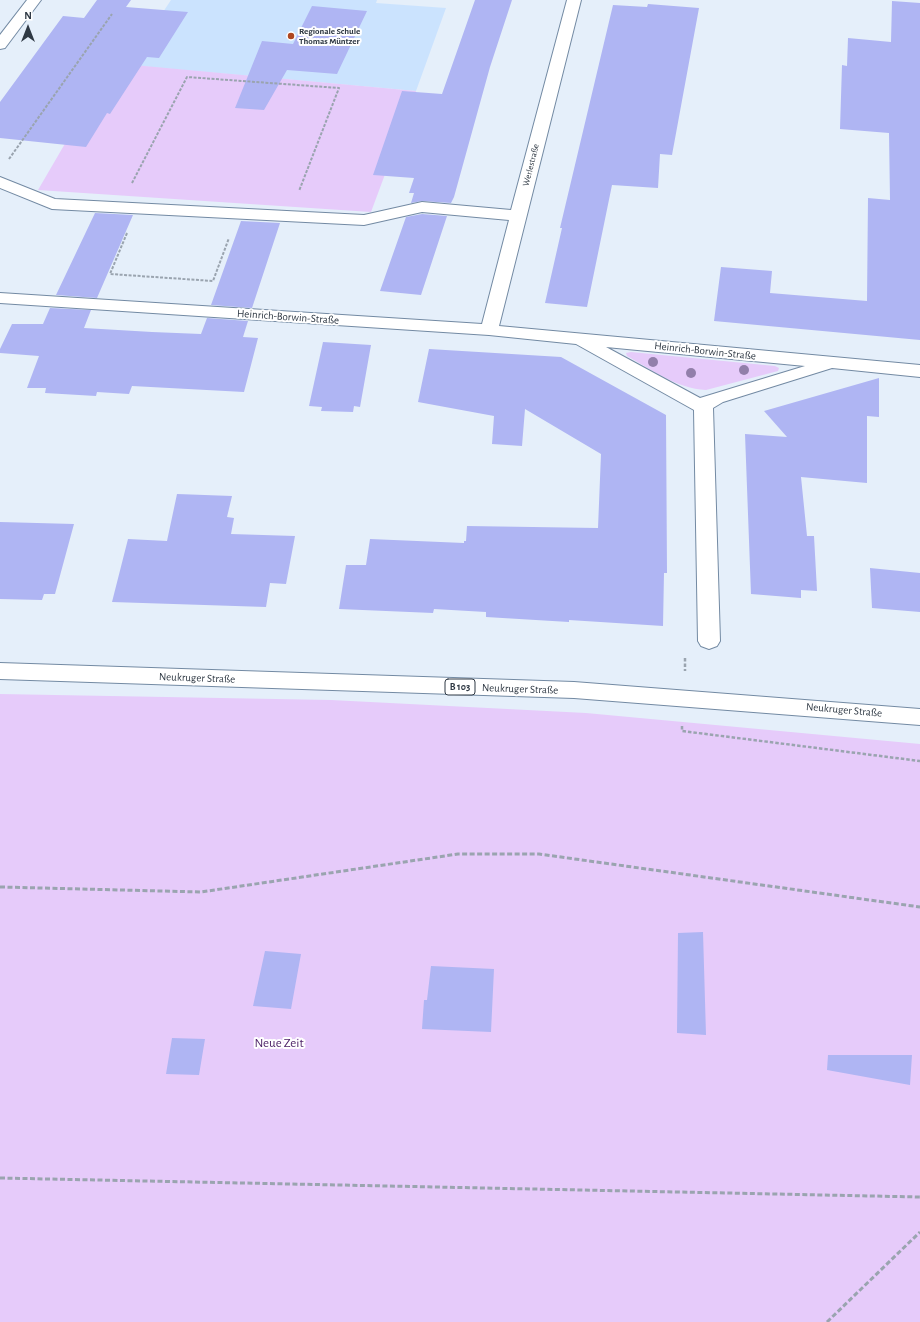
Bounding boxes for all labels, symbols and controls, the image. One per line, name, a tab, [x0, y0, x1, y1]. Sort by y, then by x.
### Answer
north arrow	[8, 8, 48, 48]
text: N	[24, 10, 32, 21]
place label: Regionale Schule Thomas Müntzer	[299, 26, 360, 47]
marker: Regionale Schule Thomas Müntzer	[286, 31, 296, 41]
street label: Werlestraße	[521, 143, 541, 187]
street label: Heinrich-Borwin-Straße	[237, 307, 339, 327]
street label: Heinrich-Borwin-Straße	[654, 339, 756, 363]
street label: Neukruger Straße	[159, 670, 235, 686]
road number: B 103	[445, 679, 475, 695]
street label: Neukruger Straße	[482, 681, 558, 697]
street label: Neukruger Straße	[805, 700, 883, 720]
park label: Neue Zeit	[254, 1035, 304, 1051]

